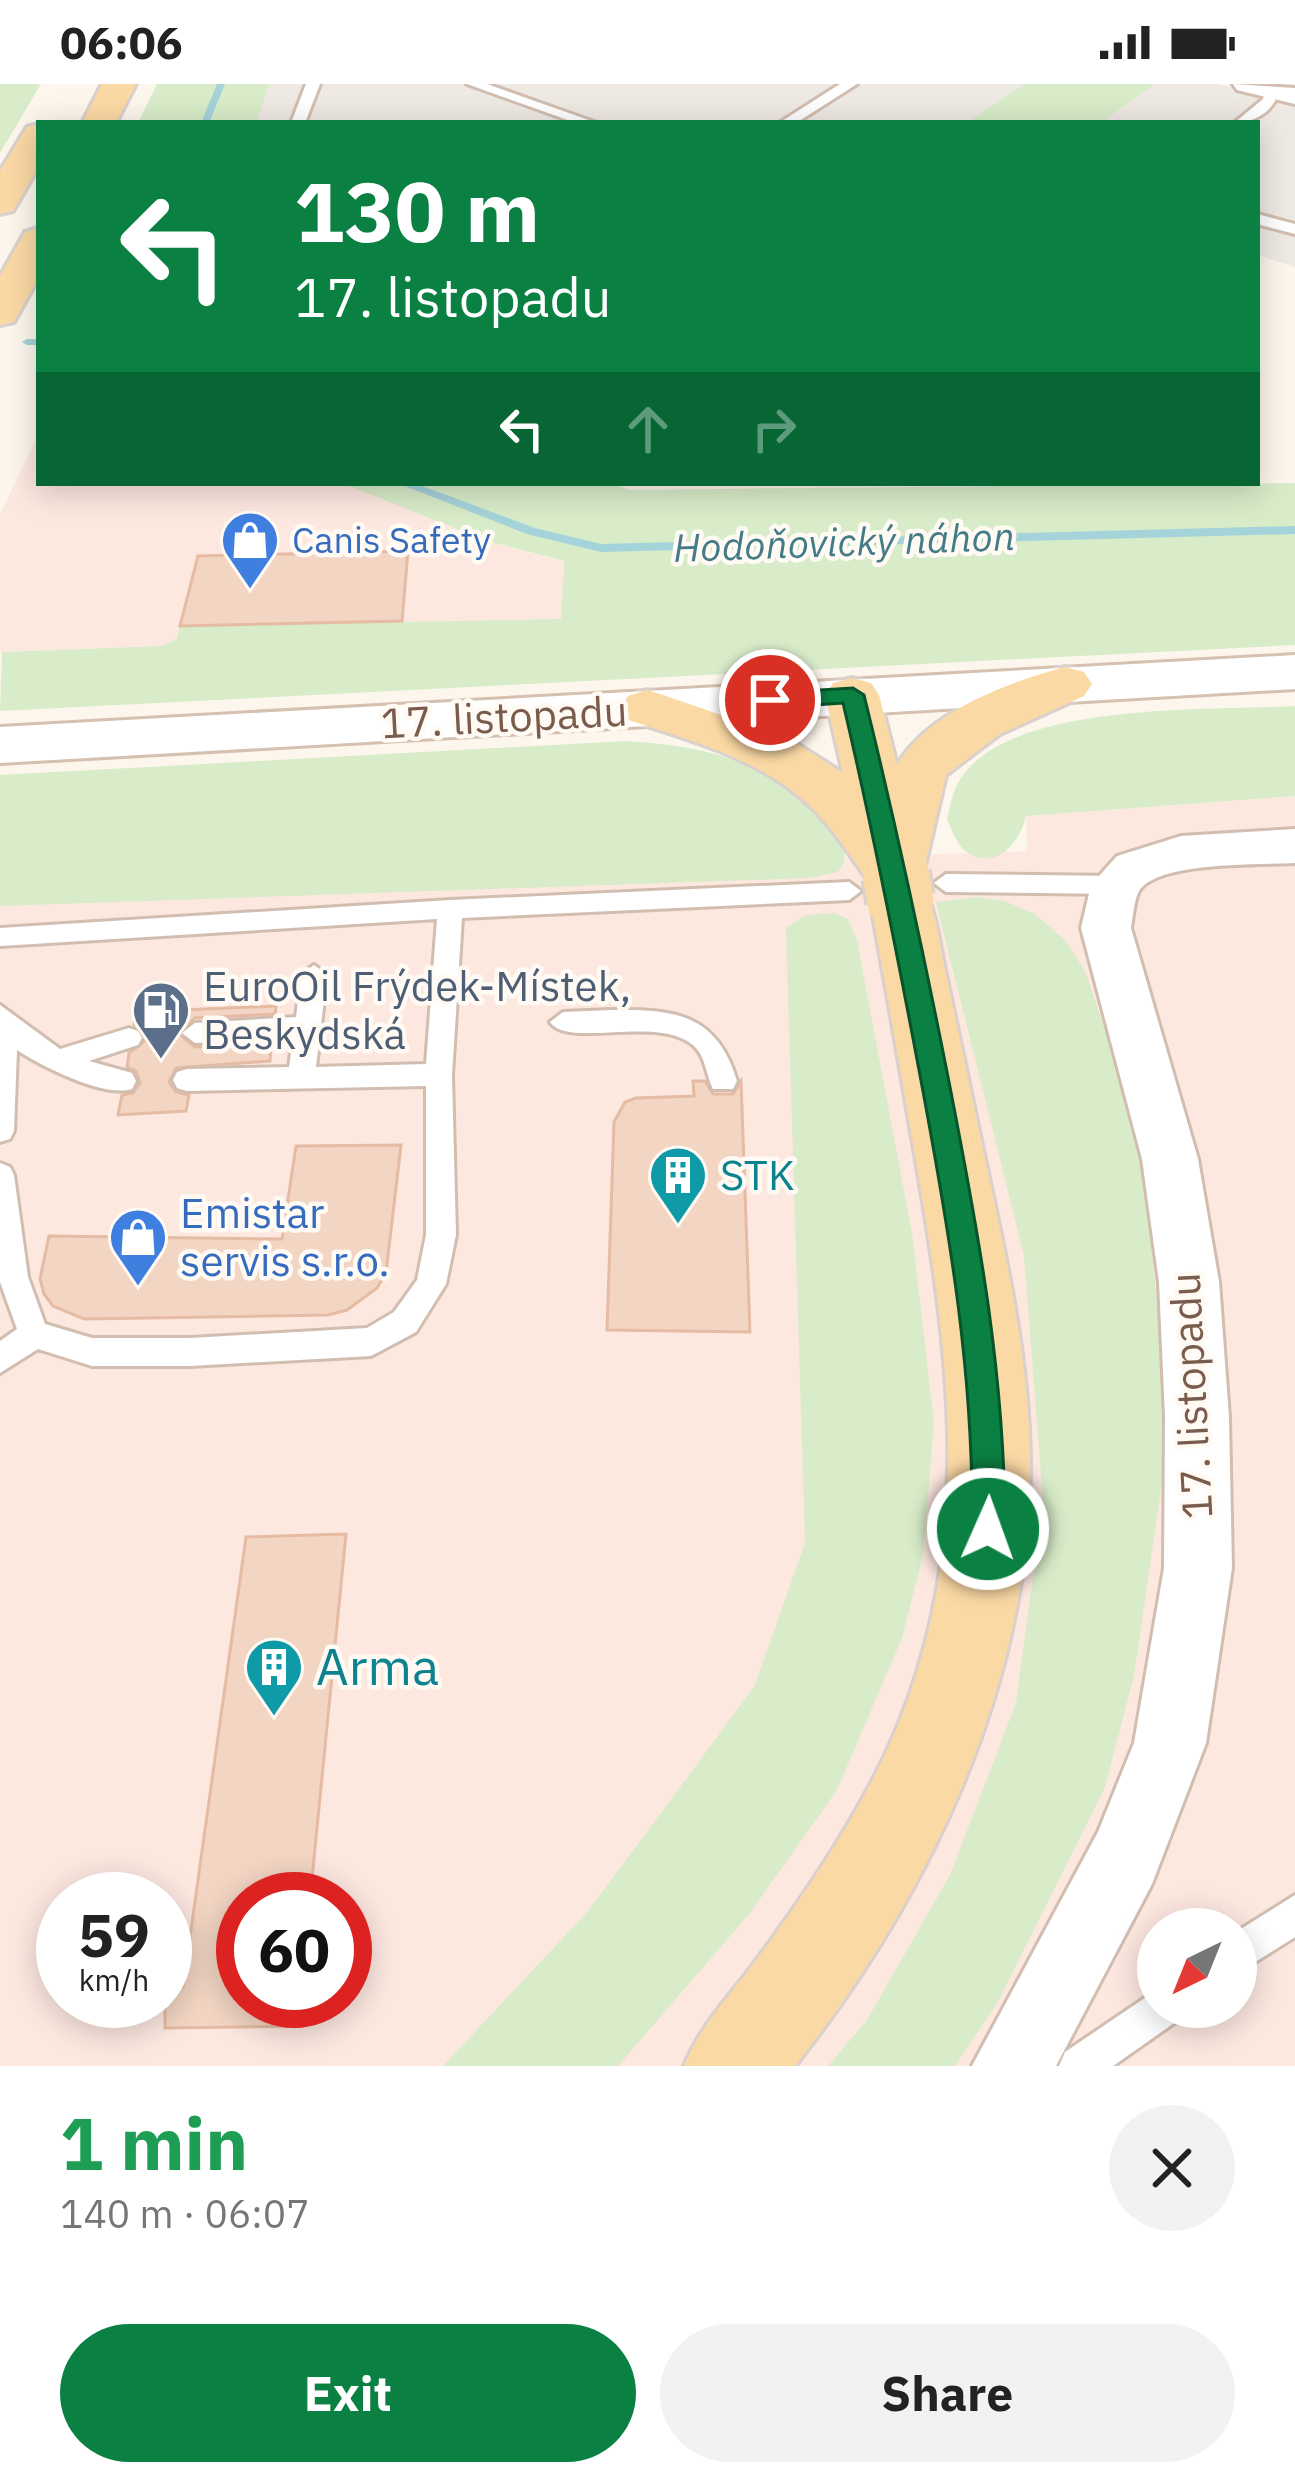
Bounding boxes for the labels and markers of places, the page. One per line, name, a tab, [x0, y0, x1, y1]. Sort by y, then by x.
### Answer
shop icon: Canis Safety	[219, 509, 281, 591]
place label: Canis Safety	[292, 516, 491, 563]
pin	[719, 649, 821, 751]
place label: EuroOil Frýdek-Místek, Beskydská	[203, 958, 631, 1061]
fuel station icon: EuroOil Frýdek-Místek, Beskydská	[130, 979, 192, 1061]
building icon: STK	[647, 1144, 709, 1226]
place label: STK	[720, 1147, 795, 1202]
place label: Emistar servis s.r.o.	[180, 1185, 390, 1288]
shop icon: Emistar servis s.r.o.	[107, 1206, 169, 1288]
place label: Arma	[316, 1633, 439, 1699]
building icon: Arma	[243, 1636, 305, 1718]

